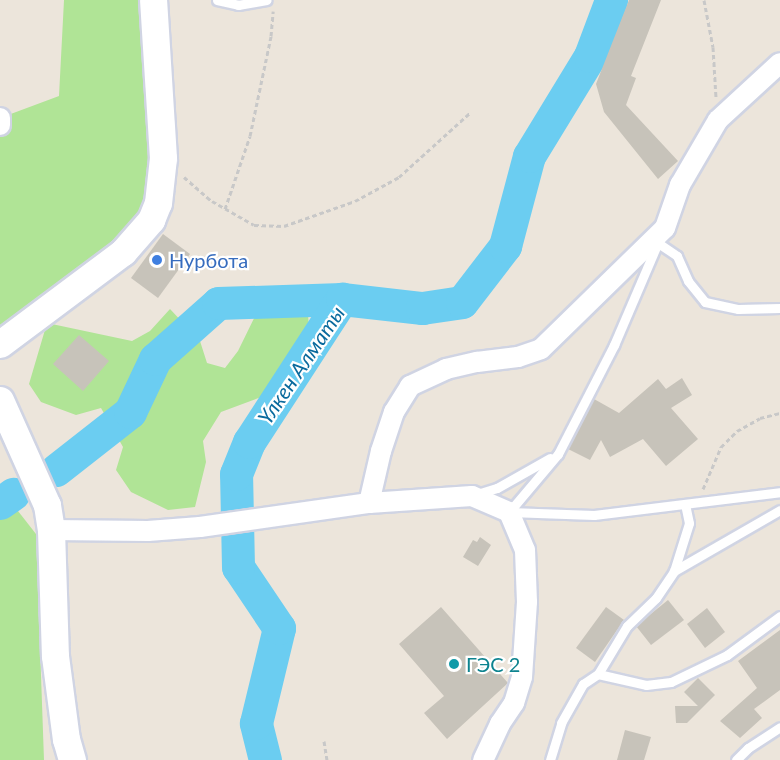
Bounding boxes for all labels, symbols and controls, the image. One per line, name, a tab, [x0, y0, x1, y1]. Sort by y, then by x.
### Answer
place label: Нурбота	[169, 248, 248, 272]
marker: Нурбота	[150, 253, 164, 267]
water label: Үлкен Алматы	[252, 301, 350, 429]
place label: ГЭС 2	[466, 652, 520, 676]
marker: ГЭС 2	[447, 657, 461, 671]

